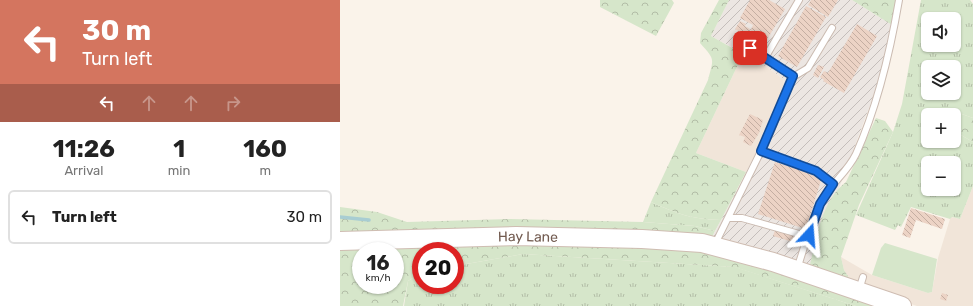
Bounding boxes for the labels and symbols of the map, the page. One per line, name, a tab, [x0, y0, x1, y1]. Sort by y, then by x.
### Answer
pin	[733, 31, 767, 65]
position arrow	[788, 214, 830, 256]
street label: Hay Lane	[498, 228, 558, 246]
speed limit sign: 20	[412, 242, 464, 294]

